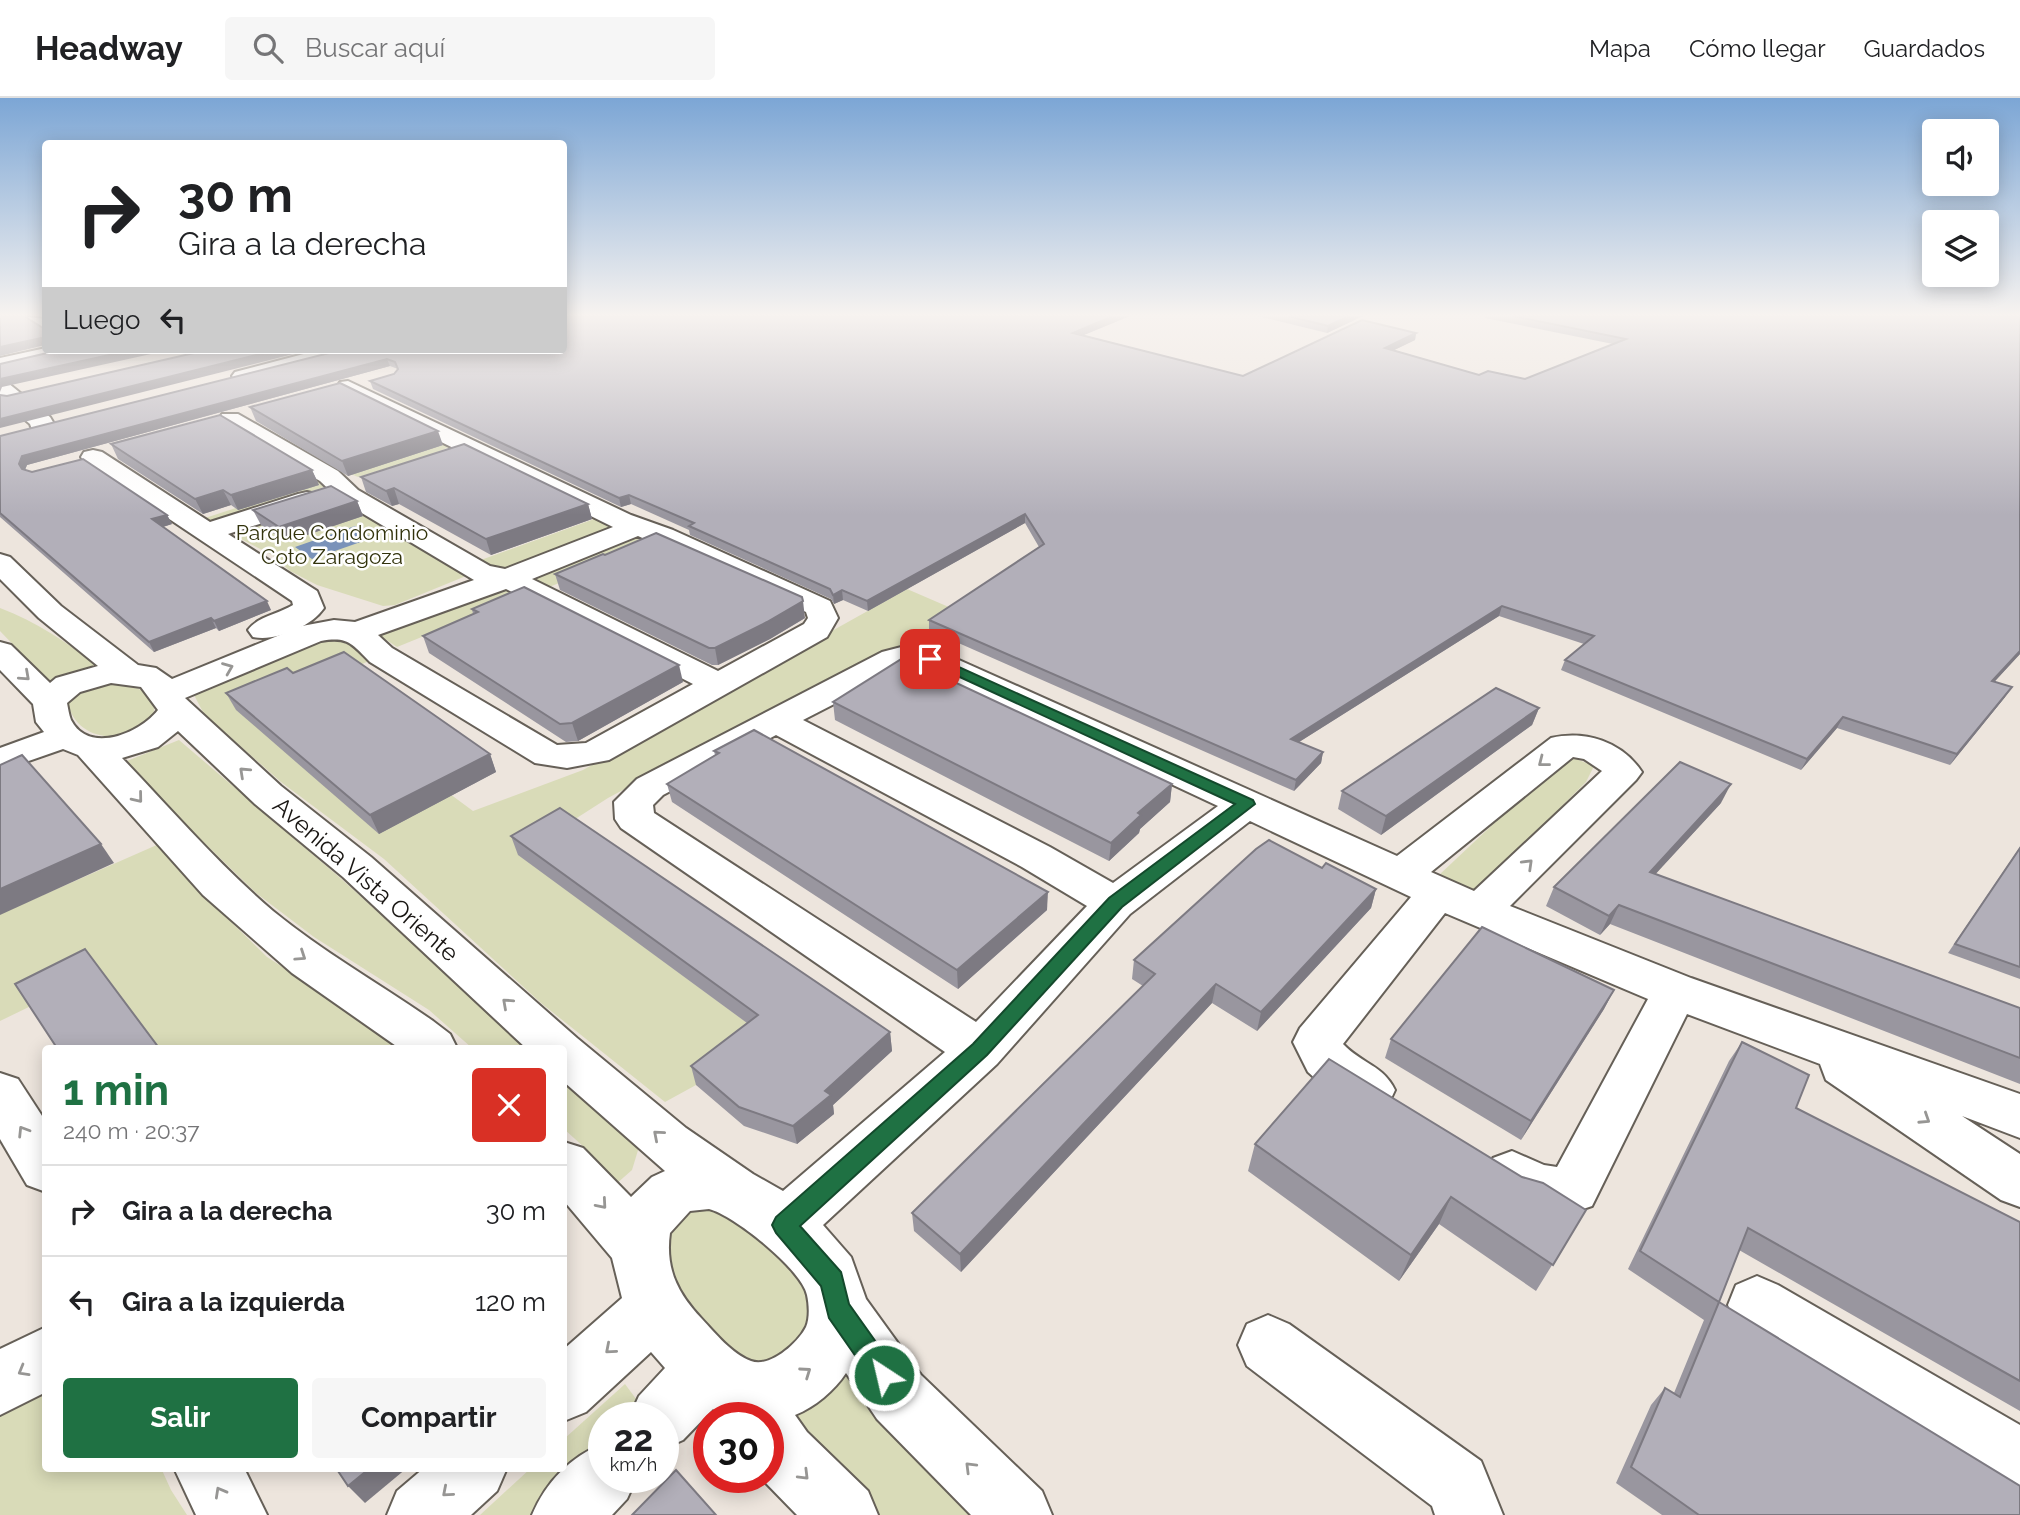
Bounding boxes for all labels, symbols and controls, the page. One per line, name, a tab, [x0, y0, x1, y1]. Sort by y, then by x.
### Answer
search box	[225, 17, 715, 80]
text: Headway	[35, 29, 183, 68]
icon: search	[249, 29, 287, 67]
text: Buscar aquí	[305, 33, 445, 63]
text: Mapa	[1589, 34, 1651, 63]
text: Cómo llegar	[1689, 34, 1826, 63]
text: Guardados	[1864, 34, 1985, 63]
map controls	[1922, 119, 1999, 287]
button: sound	[1922, 119, 1999, 196]
text: 30 m	[178, 166, 293, 223]
icon: right	[63, 168, 154, 259]
button: layers	[1922, 210, 1999, 287]
text: Gira a la derecha	[178, 225, 426, 262]
icon: left	[154, 301, 192, 339]
text: Luego	[63, 305, 140, 335]
park label: Parque Condominio Coto Zaragoza	[236, 520, 428, 569]
pin	[900, 629, 960, 689]
icon: arrive	[911, 640, 949, 678]
one-way arrow	[221, 662, 233, 676]
one-way arrow	[17, 668, 30, 681]
one-way arrow	[1538, 754, 1551, 767]
one-way arrow	[239, 768, 252, 781]
one-way arrow	[130, 791, 143, 803]
street label: Avenida Vista Oriente	[267, 791, 465, 967]
one-way arrow	[1520, 859, 1533, 872]
one-way arrow	[294, 948, 307, 961]
one-way arrow	[502, 999, 515, 1011]
text: 1 min	[63, 1066, 169, 1115]
button: close	[472, 1068, 546, 1142]
one-way arrow	[1917, 1111, 1930, 1124]
text: 240 m · 20:37	[63, 1117, 200, 1144]
one-way arrow	[18, 1126, 31, 1139]
one-way arrow	[654, 1131, 667, 1143]
icon: right	[63, 1192, 101, 1230]
text: Gira a la derecha	[122, 1196, 332, 1226]
text: 30 m	[486, 1196, 546, 1226]
one-way arrow	[594, 1196, 606, 1209]
icon: left	[63, 1283, 101, 1321]
text: Gira a la izquierda	[122, 1287, 345, 1317]
text: 120 m	[475, 1287, 546, 1317]
position arrow	[847, 1338, 921, 1412]
one-way arrow	[605, 1341, 618, 1353]
one-way arrow	[17, 1362, 30, 1375]
one-way arrow	[798, 1368, 811, 1381]
button: Salir	[63, 1378, 298, 1458]
button: Compartir	[312, 1378, 546, 1458]
speed limit sign: 30	[693, 1402, 784, 1493]
text: 22	[614, 1418, 653, 1459]
text: km/h	[610, 1454, 657, 1475]
one-way arrow	[965, 1462, 978, 1475]
one-way arrow	[796, 1466, 809, 1479]
one-way arrow	[443, 1484, 456, 1496]
one-way arrow	[215, 1486, 228, 1499]

